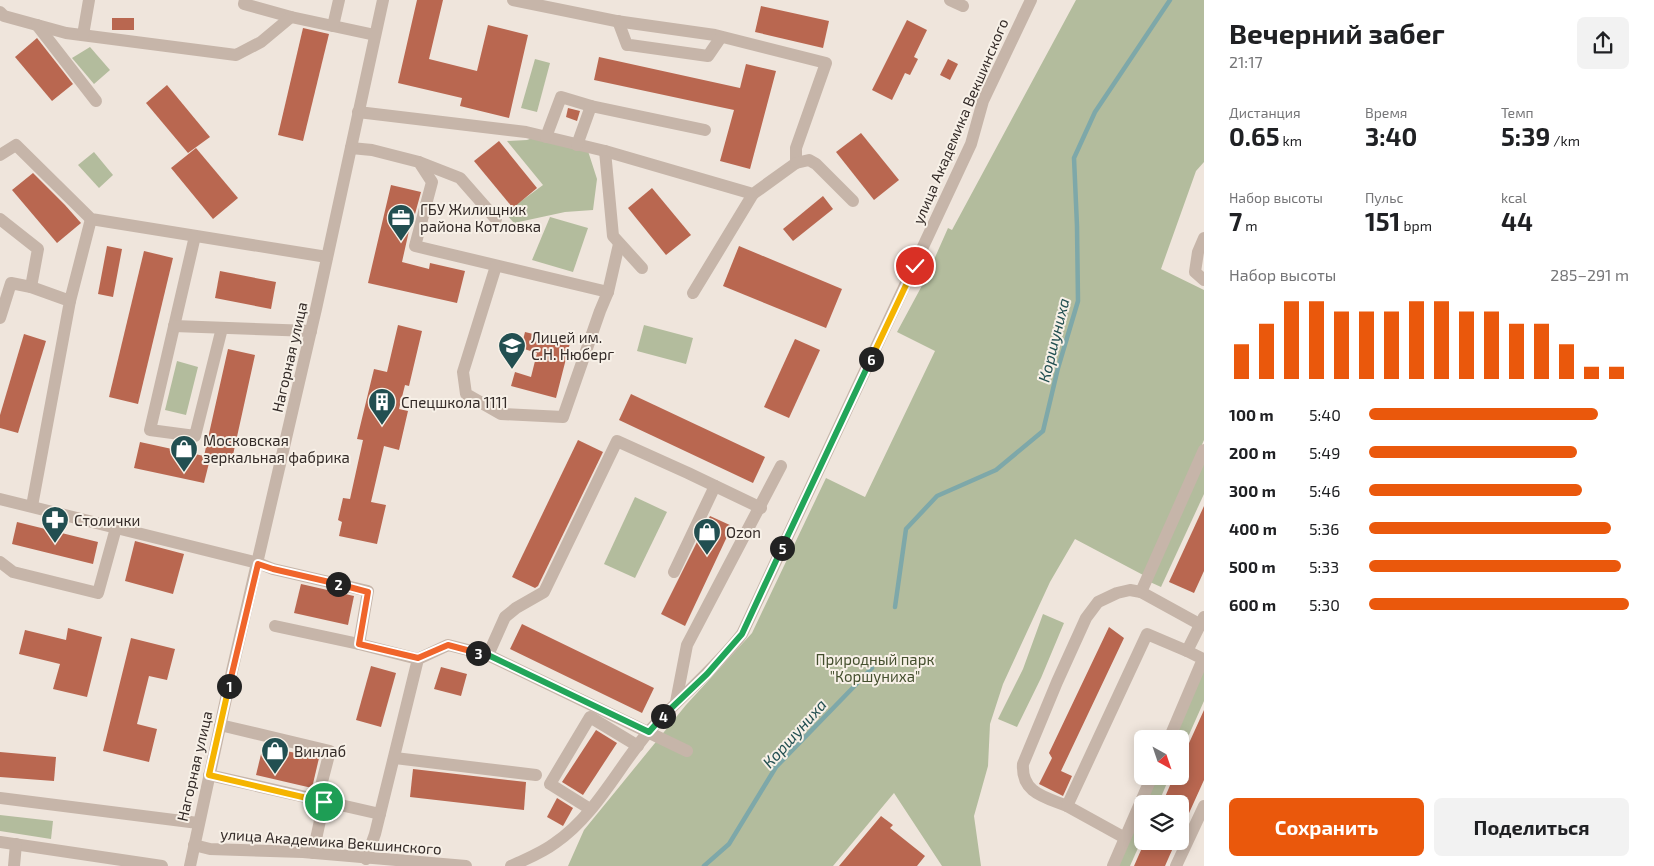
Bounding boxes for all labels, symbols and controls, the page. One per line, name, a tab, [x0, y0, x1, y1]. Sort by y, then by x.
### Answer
street label: улица Академика Векшинского	[908, 15, 1013, 227]
text: Вечерний забег	[1229, 16, 1445, 50]
button: share	[1577, 17, 1629, 69]
text: 21:17	[1229, 52, 1263, 71]
text: Дистанция	[1229, 104, 1301, 121]
text: Время	[1365, 104, 1407, 121]
text: Темп	[1501, 104, 1534, 121]
text: 0.65	[1229, 121, 1279, 151]
text: 3:40	[1365, 121, 1417, 151]
text: 5:39	[1501, 121, 1550, 151]
text: km	[1279, 132, 1302, 149]
text: /km	[1550, 132, 1580, 149]
text: Набор высоты	[1229, 189, 1323, 206]
text: Пульс	[1365, 189, 1403, 206]
text: kcal	[1501, 189, 1527, 206]
place label: ГБУ Жилищник района Котловка	[420, 200, 541, 235]
office icon: ГБУ Жилищник района Котловка	[386, 203, 416, 242]
text: 7	[1229, 206, 1242, 236]
text: 151	[1365, 206, 1400, 236]
text: 44	[1501, 206, 1533, 236]
text: m	[1242, 217, 1258, 234]
text: bpm	[1400, 217, 1432, 234]
pin	[894, 245, 936, 287]
icon: check	[901, 252, 929, 280]
text: Набор высоты	[1229, 265, 1336, 284]
text: 285–291 m	[1550, 265, 1629, 284]
water label: Коршуниха	[1033, 296, 1073, 384]
street label: Нагорная улица	[268, 300, 311, 414]
place label: Лицей им. С.Н. Нюберг	[531, 328, 614, 363]
school or university icon: Лицей им. С.Н. Нюберг	[497, 331, 527, 370]
pin: 6	[858, 346, 884, 372]
text: 6	[867, 351, 876, 368]
building icon: Спецшкола 1111	[367, 387, 397, 426]
place label: Спецшкола 1111	[401, 393, 508, 411]
text: 100 m	[1229, 405, 1274, 424]
text: 5:40	[1309, 405, 1341, 424]
place label: Московская зеркальная фабрика	[203, 431, 350, 466]
shop icon: Московская зеркальная фабрика	[169, 434, 199, 473]
text: 200 m	[1229, 443, 1276, 462]
text: 5:49	[1309, 443, 1340, 462]
text: 300 m	[1229, 481, 1276, 500]
text: 5:46	[1309, 481, 1340, 500]
pharmacy icon: Столички	[40, 505, 70, 544]
place label: Столички	[74, 511, 140, 529]
shop icon: Ozon	[692, 517, 722, 556]
text: 400 m	[1229, 519, 1277, 538]
text: 5:36	[1309, 519, 1339, 538]
place label: Ozon	[726, 523, 761, 541]
pin: 5	[770, 536, 794, 560]
text: 5	[779, 540, 786, 557]
text: 500 m	[1229, 557, 1276, 576]
text: 5:33	[1309, 557, 1339, 576]
pin: 2	[326, 572, 350, 596]
text: 2	[334, 576, 343, 593]
text: 600 m	[1229, 595, 1276, 614]
text: 5:30	[1309, 595, 1340, 614]
pin: 3	[466, 640, 490, 666]
text: 3	[475, 645, 482, 662]
park label: Природный парк "Коршуниха"	[816, 650, 934, 686]
pin: 1	[216, 674, 242, 698]
text: 1	[226, 678, 233, 695]
water label: Коршуниха	[758, 695, 830, 771]
pin: 4	[650, 704, 676, 728]
text: 4	[659, 708, 668, 725]
street label: Нагорная улица	[173, 709, 216, 823]
north arrow	[1134, 730, 1189, 785]
map controls	[1134, 730, 1189, 850]
shop icon: Винлаб	[260, 736, 290, 775]
place label: Винлаб	[294, 742, 346, 760]
pin	[303, 781, 345, 823]
icon: arrive	[310, 788, 338, 816]
button: layers	[1134, 795, 1189, 850]
button: Сохранить	[1229, 798, 1424, 856]
button: Поделиться	[1434, 798, 1629, 856]
street label: улица Академика Векшинского	[220, 824, 442, 859]

